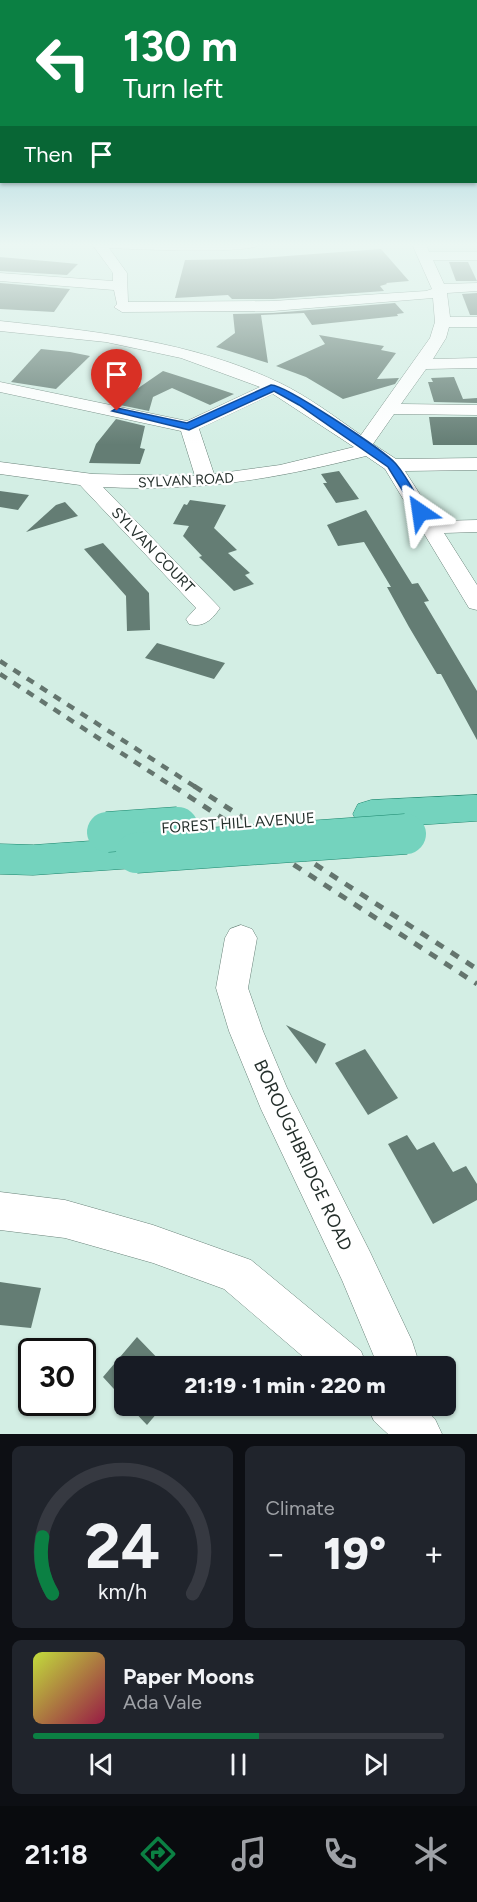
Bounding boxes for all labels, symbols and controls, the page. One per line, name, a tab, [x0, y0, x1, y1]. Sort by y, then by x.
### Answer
text: 130 m	[123, 21, 238, 72]
icon: left	[24, 24, 102, 102]
text: Turn left	[123, 72, 223, 105]
icon: arrive	[85, 138, 118, 171]
text: Then	[24, 141, 73, 168]
pin	[91, 349, 142, 411]
icon: arrive	[100, 358, 133, 391]
street label: SYLVAN ROAD	[138, 470, 234, 491]
position arrow	[388, 480, 452, 544]
street label: SYLVAN COURT	[108, 503, 199, 597]
street label: FOREST HILL AVENUE	[161, 809, 315, 837]
street label: BOROUGHBRIDGE ROAD	[249, 1056, 357, 1254]
speed limit sign: 30	[18, 1338, 96, 1416]
text: 21:19 · 1 min · 220 m	[184, 1372, 386, 1399]
text: Climate	[266, 1496, 335, 1520]
text: 24	[84, 1509, 160, 1584]
text: 19°	[323, 1526, 386, 1580]
text: −	[266, 1534, 286, 1573]
text: +	[423, 1534, 444, 1573]
text: km/h	[98, 1579, 147, 1604]
text: Paper Moons	[123, 1663, 254, 1690]
text: Ada Vale	[123, 1690, 202, 1714]
icon: previous	[85, 1748, 118, 1781]
icon: pause	[222, 1748, 255, 1781]
icon: next	[359, 1748, 392, 1781]
icon: directions	[137, 1833, 179, 1875]
icon: music	[228, 1833, 270, 1875]
icon: phone	[319, 1833, 361, 1875]
icon: climate	[410, 1833, 452, 1875]
text: 21:18	[25, 1838, 88, 1871]

